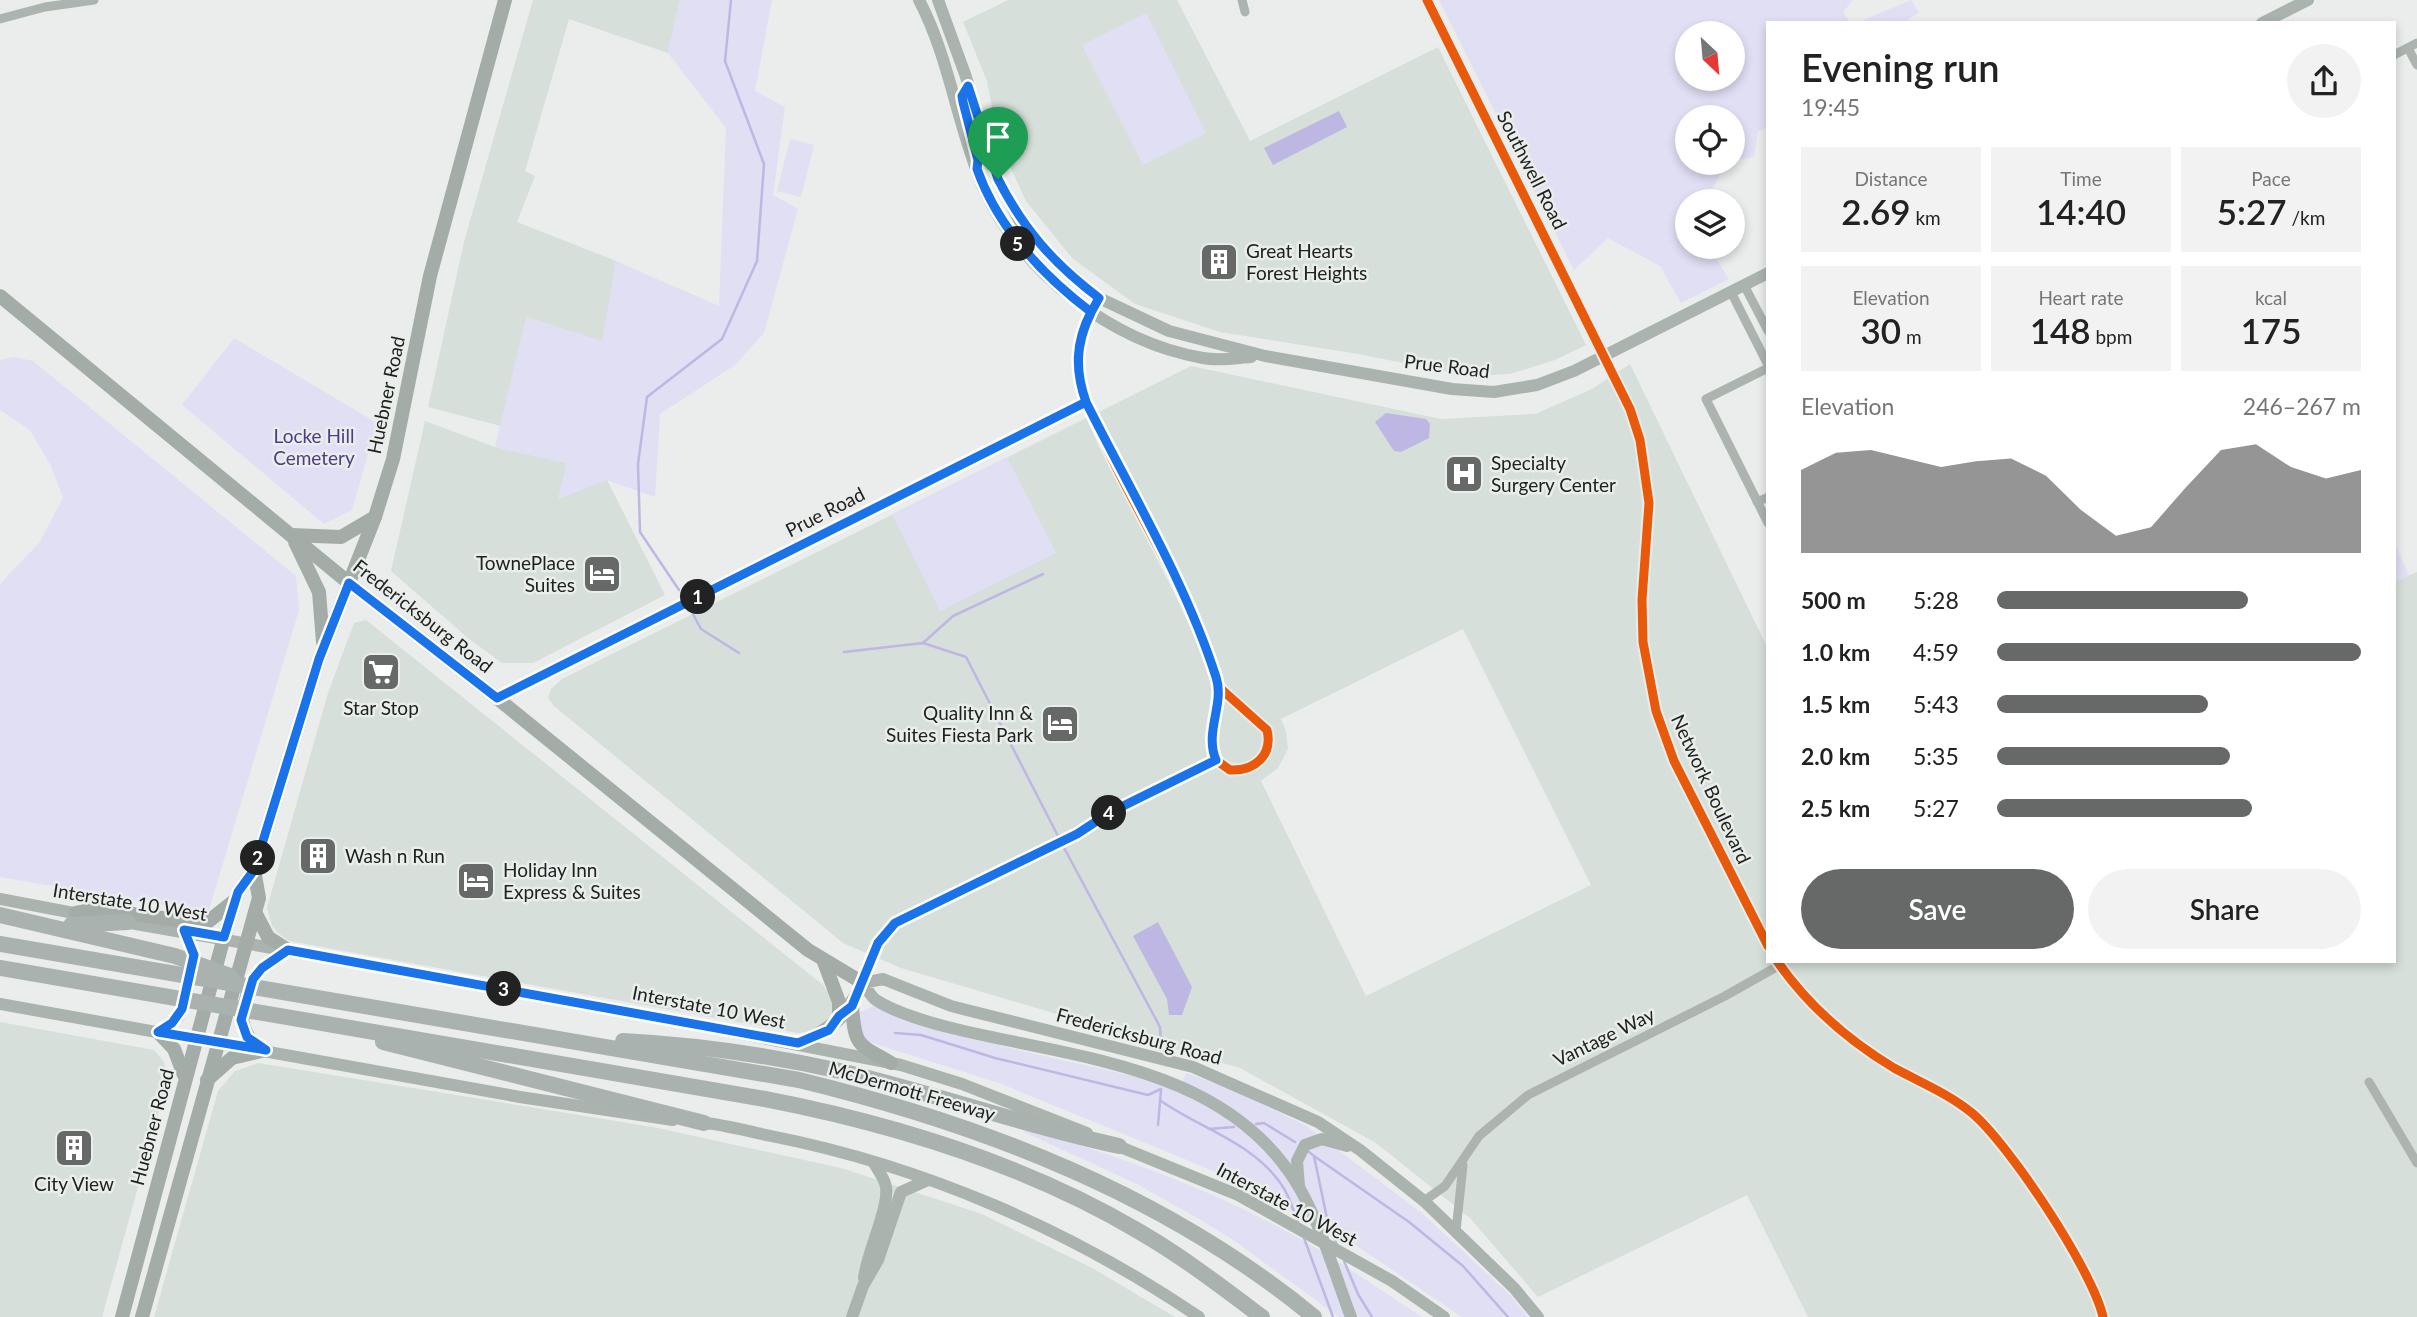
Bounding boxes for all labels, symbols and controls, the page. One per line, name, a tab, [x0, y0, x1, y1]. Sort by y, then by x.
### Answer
north arrow	[1675, 21, 1745, 91]
map controls	[1675, 21, 1745, 259]
text: Evening run	[1801, 44, 2000, 90]
button: share	[2287, 44, 2361, 118]
text: 19:45	[1801, 93, 1860, 121]
button: locate	[1675, 105, 1745, 175]
pin	[968, 107, 1028, 179]
street label: Southwell Road	[1493, 107, 1572, 233]
icon: arrive	[979, 118, 1017, 156]
text: Distance	[1855, 167, 1927, 190]
text: Time	[2060, 167, 2102, 190]
text: Pace	[2251, 167, 2291, 190]
button: layers	[1675, 189, 1745, 259]
text: 2.69	[1841, 190, 1911, 232]
text: 14:40	[2036, 190, 2126, 232]
text: 5:27	[2217, 190, 2287, 232]
text: km	[1911, 206, 1941, 229]
text: /km	[2287, 206, 2325, 229]
pin: 5	[1000, 226, 1036, 262]
text: 5	[1012, 232, 1023, 255]
place label: Great Hearts Forest Heights	[1246, 239, 1367, 284]
building icon: Great Hearts Forest Heights	[1198, 241, 1240, 283]
text: Elevation	[1852, 286, 1930, 309]
text: Heart rate	[2038, 286, 2124, 309]
text: kcal	[2255, 286, 2287, 309]
text: 30	[1860, 309, 1901, 351]
text: 148	[2030, 309, 2091, 351]
text: 175	[2241, 309, 2301, 351]
text: m	[1901, 325, 1922, 348]
text: bpm	[2091, 325, 2132, 348]
street label: Huebner Road	[362, 334, 409, 456]
street label: Prue Road	[1403, 349, 1491, 382]
text: Elevation	[1801, 392, 1894, 420]
text: 246–267 m	[2243, 392, 2361, 420]
park label: Locke Hill Cemetery	[273, 424, 355, 469]
place label: Specialty Surgery Center	[1491, 451, 1616, 496]
hospital icon: Specialty Surgery Center	[1443, 453, 1485, 495]
street label: Prue Road	[781, 482, 868, 541]
place label: TownePlace Suites	[476, 551, 575, 596]
hotel icon: TownePlace Suites	[581, 553, 623, 595]
street label: Fredericksburg Road	[349, 554, 498, 677]
pin: 1	[680, 580, 716, 614]
text: 1	[692, 585, 703, 608]
text: 500 m	[1801, 586, 1866, 614]
text: 5:28	[1913, 586, 1959, 614]
text: 1.0 km	[1801, 638, 1870, 666]
text: 4:59	[1913, 638, 1959, 666]
supermarket icon: Star Stop	[360, 651, 402, 693]
text: 1.5 km	[1801, 690, 1870, 718]
text: 5:43	[1913, 690, 1959, 718]
place label: Star Stop	[343, 696, 419, 719]
place label: Quality Inn & Suites Fiesta Park	[886, 701, 1033, 746]
hotel icon: Quality Inn & Suites Fiesta Park	[1039, 703, 1081, 745]
street label: Network Boulevard	[1667, 711, 1756, 867]
text: 2.0 km	[1801, 742, 1870, 770]
text: 5:35	[1913, 742, 1959, 770]
text: 2.5 km	[1801, 794, 1870, 822]
text: 5:27	[1913, 794, 1959, 822]
pin: 4	[1092, 796, 1126, 830]
text: 4	[1103, 801, 1114, 824]
building icon: Wash n Run	[297, 835, 339, 877]
pin: 2	[240, 840, 276, 876]
place label: Wash n Run	[345, 844, 445, 867]
text: 2	[252, 846, 263, 869]
place label: Holiday Inn Express & Suites	[503, 858, 641, 903]
hotel icon: Holiday Inn Express & Suites	[455, 860, 497, 902]
button: Save	[1801, 869, 2074, 949]
button: Share	[2088, 869, 2361, 949]
street label: Interstate 10 West	[51, 878, 209, 925]
pin: 3	[486, 972, 522, 1006]
text: 3	[498, 977, 509, 1000]
street label: Interstate 10 West	[631, 980, 788, 1033]
street label: Fredericksburg Road	[1054, 1002, 1224, 1069]
street label: Vantage Way	[1549, 1002, 1658, 1071]
street label: McDermott Freeway	[826, 1056, 998, 1125]
street label: Huebner Road	[125, 1066, 178, 1188]
building icon: City View	[53, 1127, 95, 1169]
street label: Interstate 10 West	[1213, 1157, 1362, 1250]
place label: City View	[34, 1172, 114, 1195]

